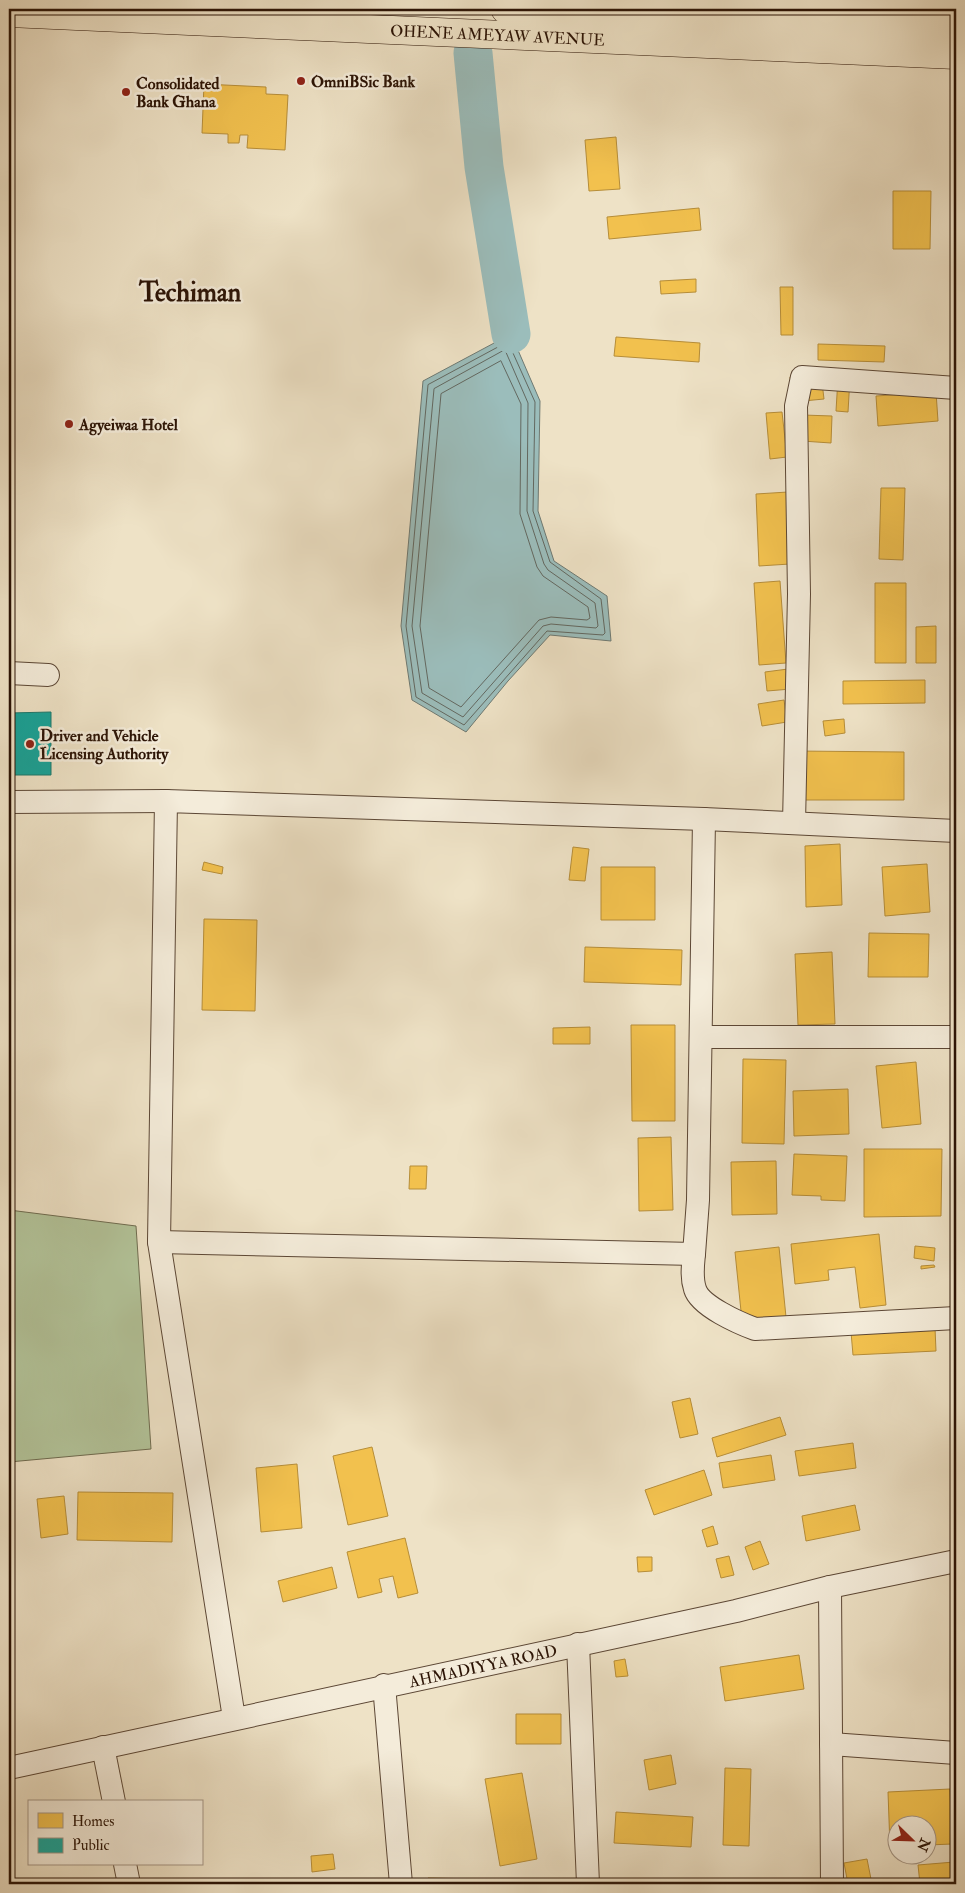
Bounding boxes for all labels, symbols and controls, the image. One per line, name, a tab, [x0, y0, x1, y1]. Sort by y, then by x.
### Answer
street label: OHENE AMEYAW AVENUE	[390, 21, 605, 50]
place label: OmniBSic Bank	[311, 72, 416, 92]
place label: Consolidated Bank Ghana	[136, 74, 219, 112]
marker: OmniBSic Bank	[295, 75, 307, 87]
marker: Consolidated Bank Ghana	[120, 86, 132, 98]
district label: Techiman	[138, 277, 242, 309]
place label: Agyeiwaa Hotel	[78, 415, 179, 436]
marker: Agyeiwaa Hotel	[63, 418, 75, 430]
place label: Driver and Vehicle Licensing Authority	[40, 726, 169, 765]
marker: Driver and Vehicle Licensing Authority	[24, 738, 36, 750]
street label: AHMADIYYA ROAD	[406, 1641, 559, 1693]
legend	[28, 1800, 202, 1866]
text: Homes	[72, 1812, 114, 1831]
north arrow	[888, 1816, 938, 1866]
text: N	[913, 1835, 934, 1854]
text: Public	[72, 1836, 110, 1855]

